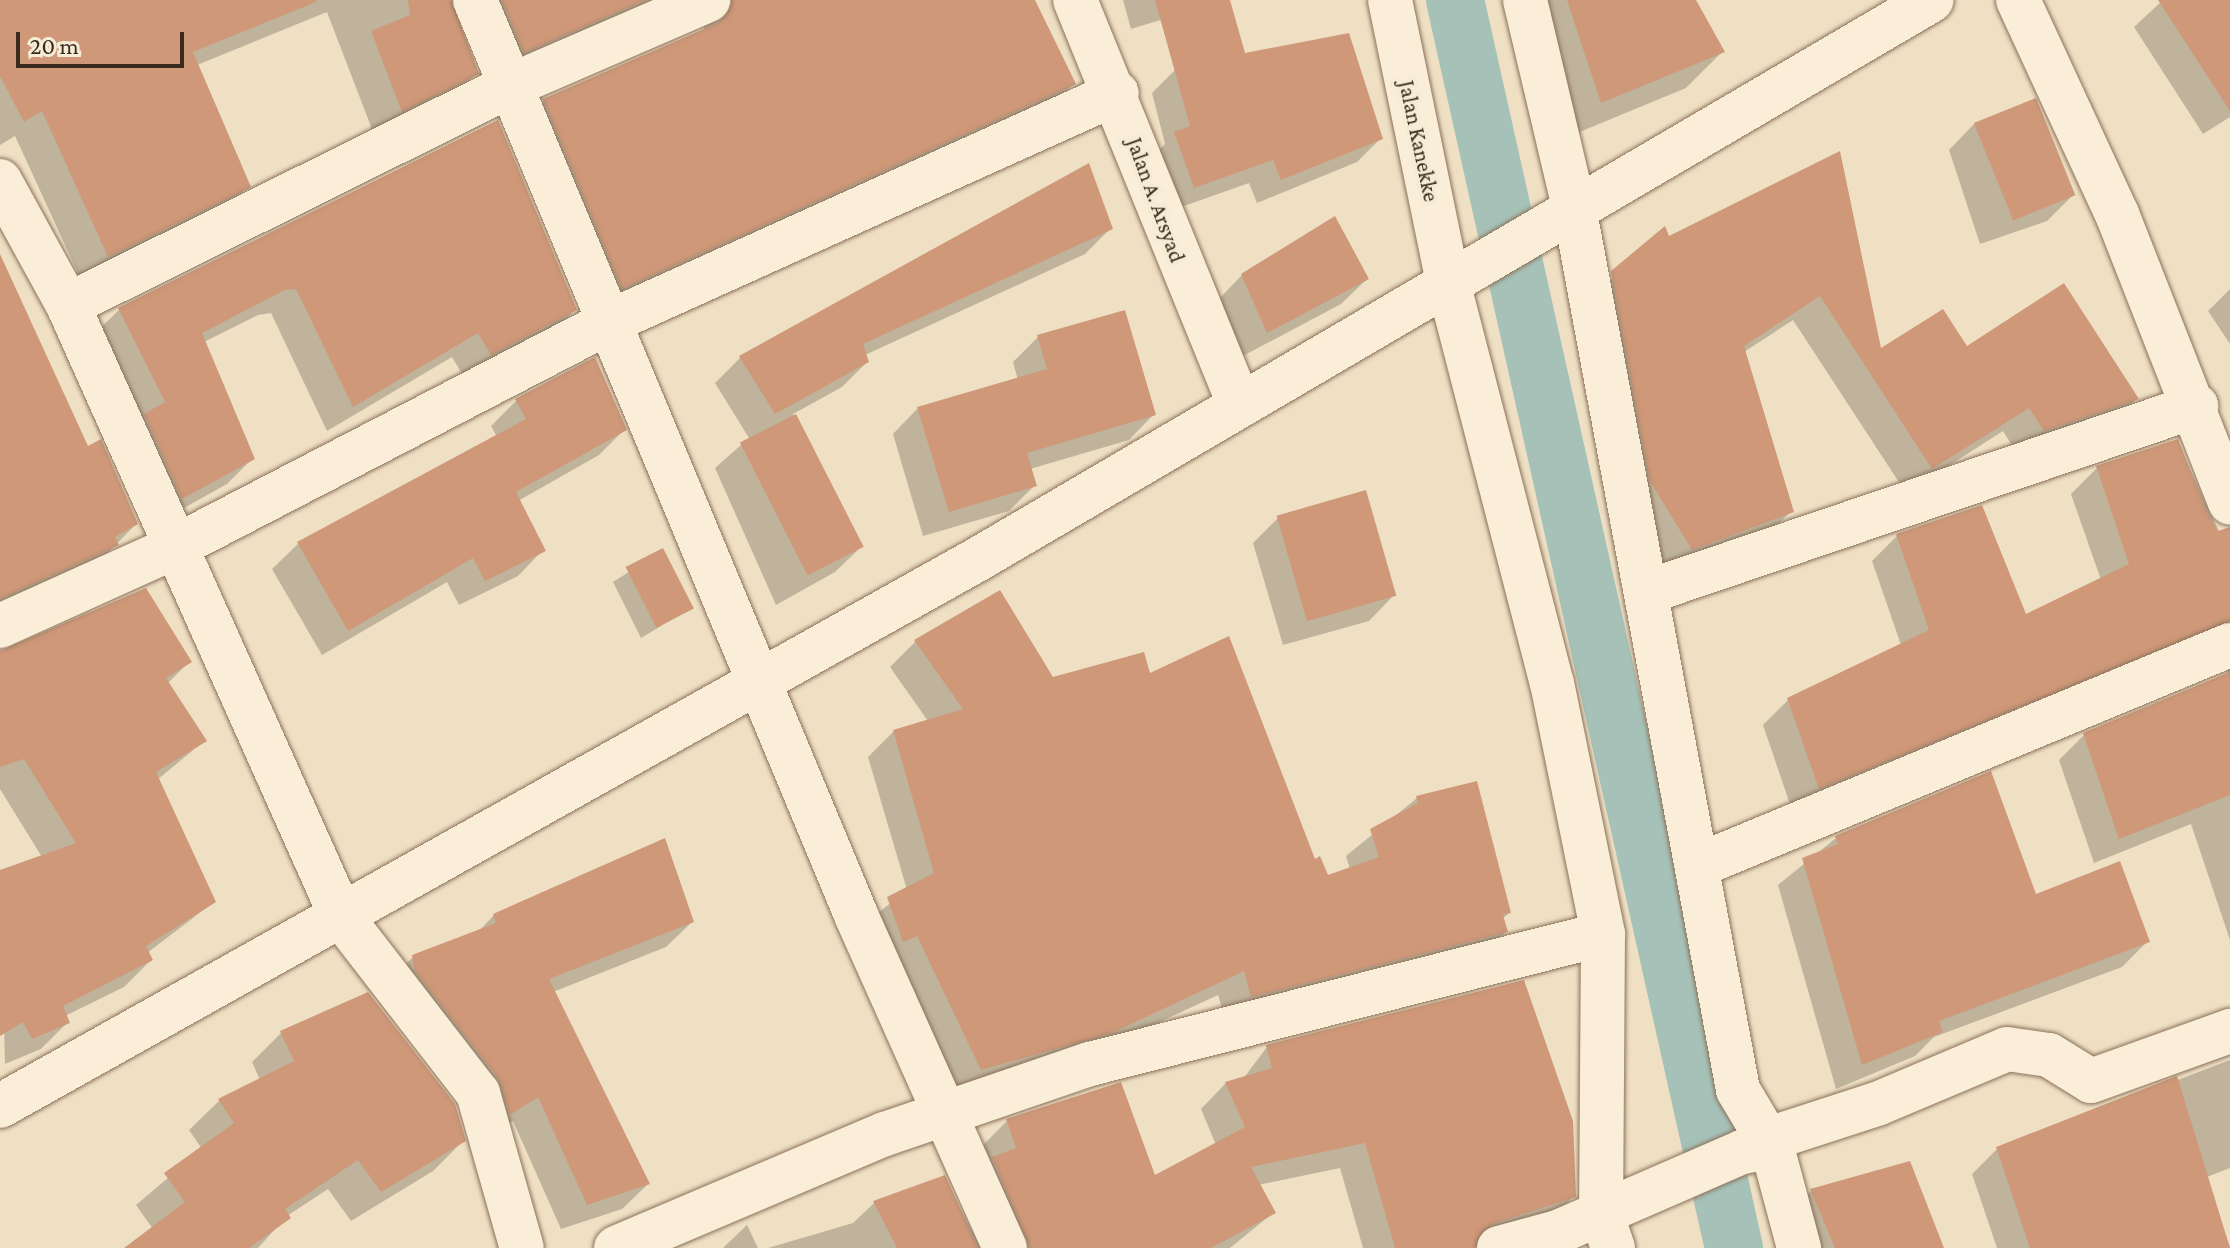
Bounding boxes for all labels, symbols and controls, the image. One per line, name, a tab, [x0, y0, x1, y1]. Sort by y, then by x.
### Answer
scale bar	[20, 16, 188, 66]
text: 20 m	[30, 32, 79, 59]
street label: Jalan Kanekke	[1393, 78, 1445, 204]
street label: Jalan A. Arsyad	[1121, 134, 1191, 266]

